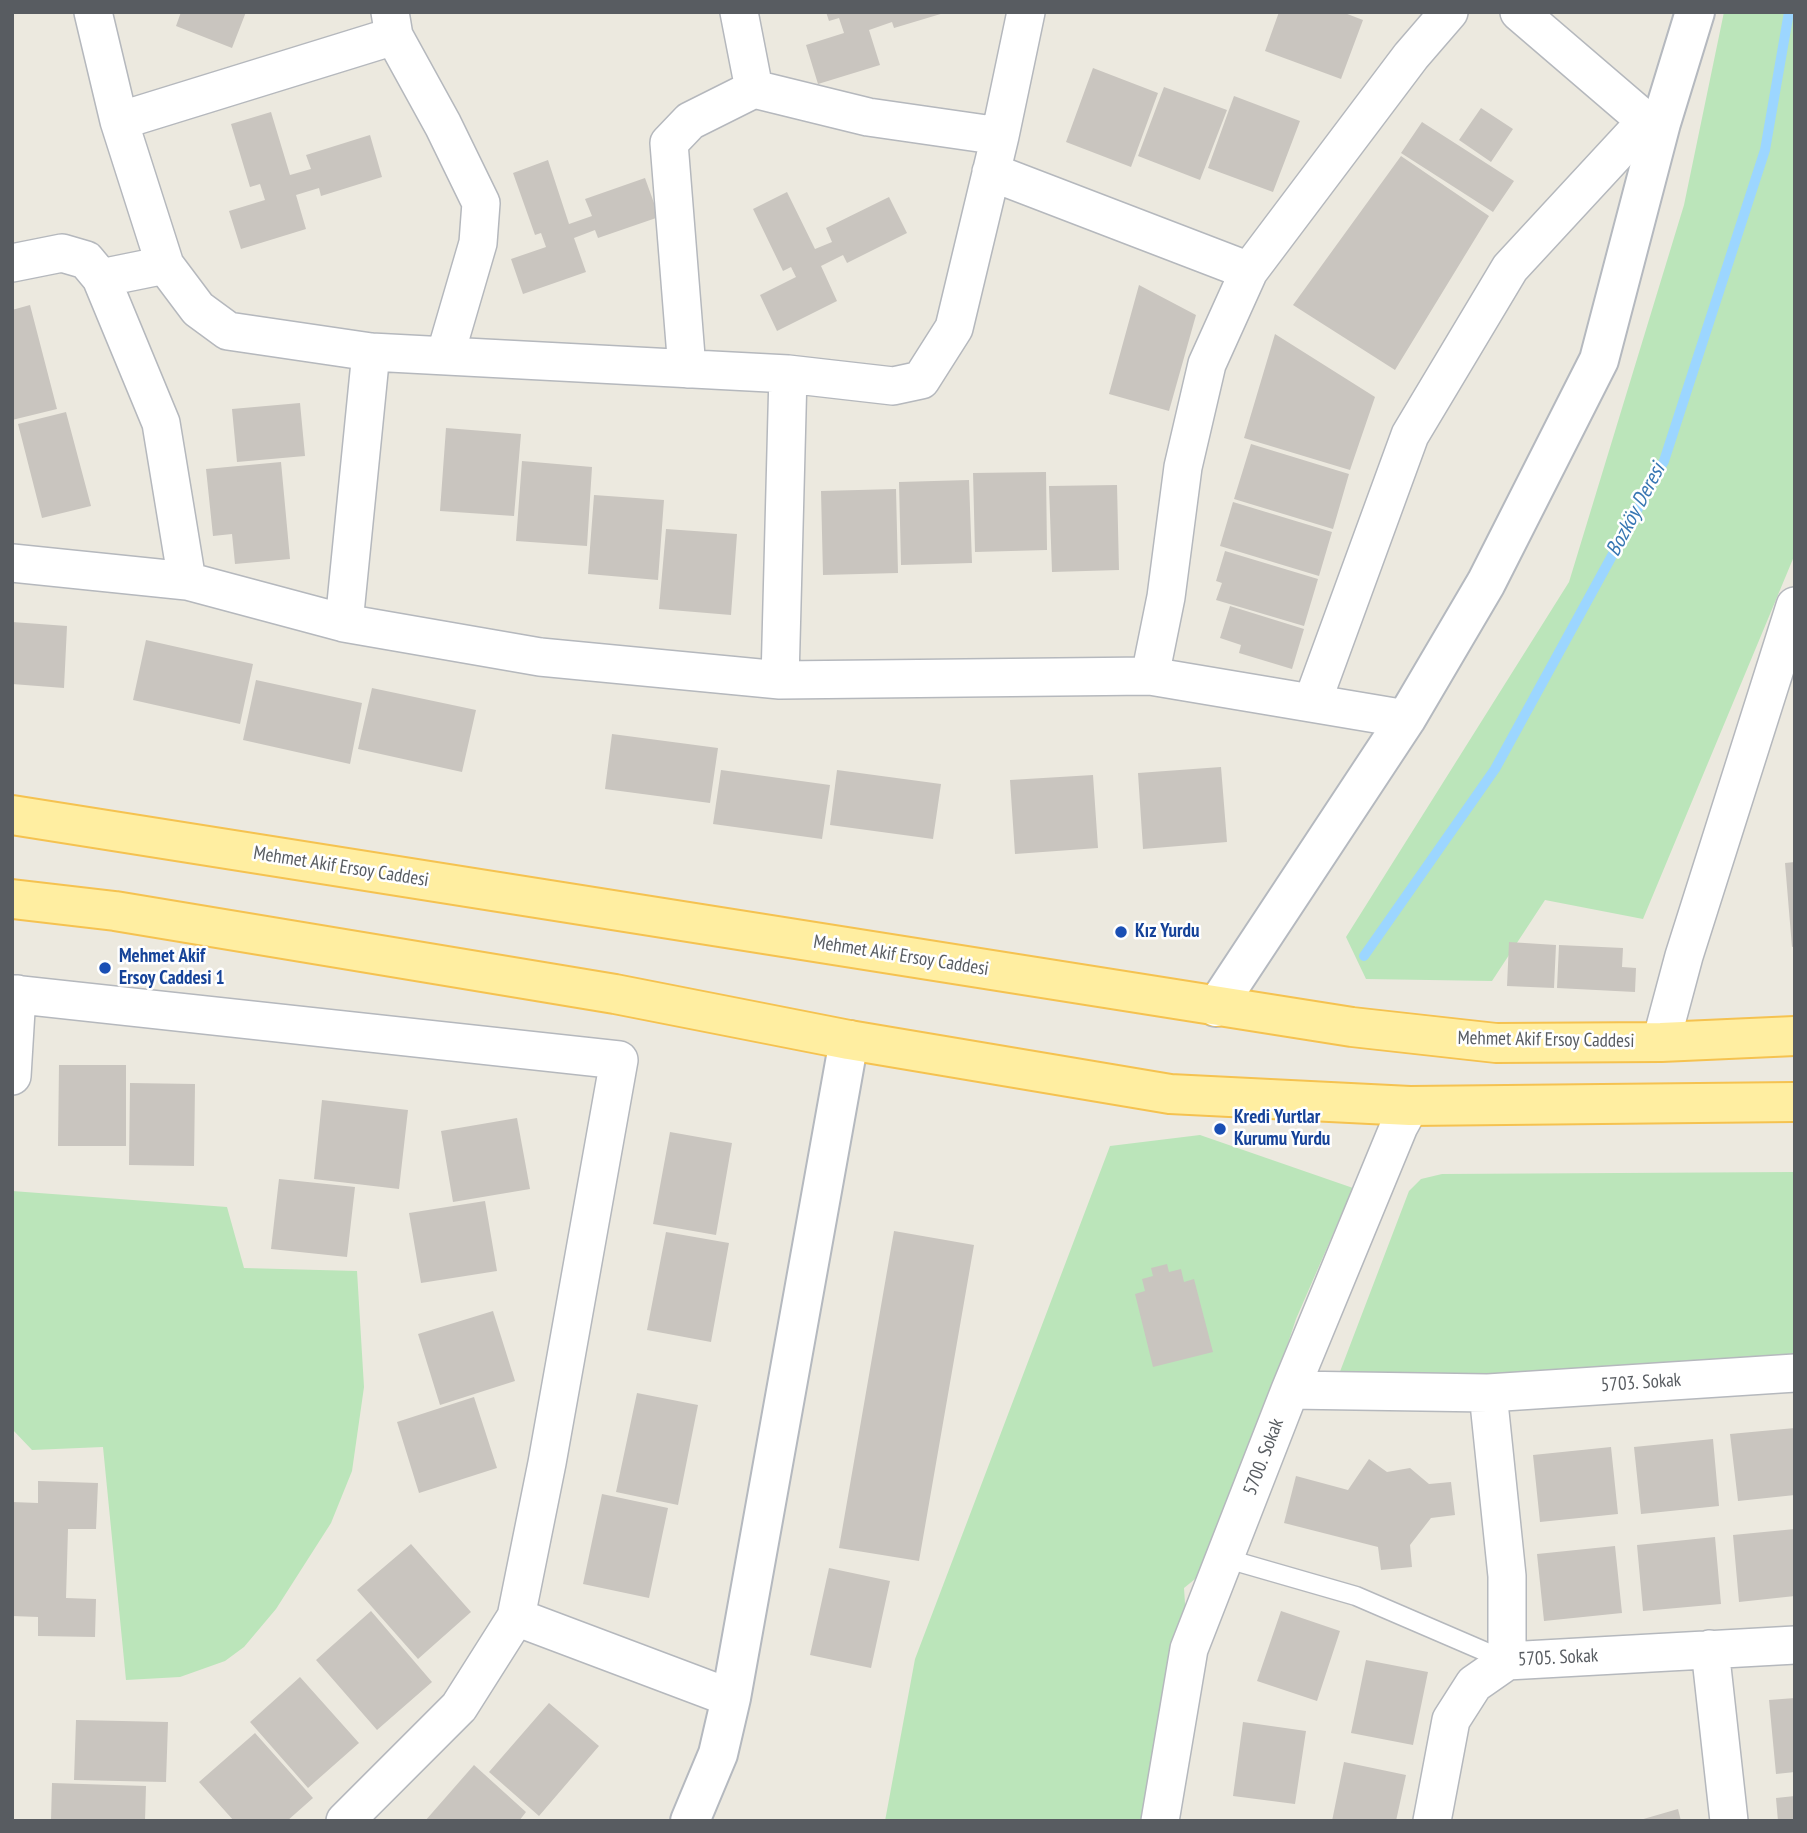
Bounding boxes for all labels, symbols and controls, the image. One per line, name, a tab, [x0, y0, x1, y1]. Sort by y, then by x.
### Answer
water label: Bozköy Deresi	[1601, 459, 1671, 561]
street label: Mehmet Akif Ersoy Caddesi	[252, 842, 430, 892]
place label: Kız Yurdu	[1135, 921, 1200, 943]
marker: Kız Yurdu	[1113, 924, 1129, 940]
street label: Mehmet Akif Ersoy Caddesi	[812, 931, 990, 981]
place label: Mehmet Akif Ersoy Caddesi 1	[119, 946, 224, 990]
marker: Mehmet Akif Ersoy Caddesi 1	[97, 960, 113, 976]
street label: Mehmet Akif Ersoy Caddesi	[1457, 1027, 1635, 1053]
place label: Kredi Yurtlar Kurumu Yurdu	[1234, 1107, 1330, 1151]
marker: Kredi Yurtlar Kurumu Yurdu	[1212, 1121, 1228, 1137]
street label: 5703. Sokak	[1600, 1369, 1682, 1397]
street label: 5700. Sokak	[1239, 1415, 1289, 1499]
street label: 5705. Sokak	[1517, 1645, 1599, 1671]

